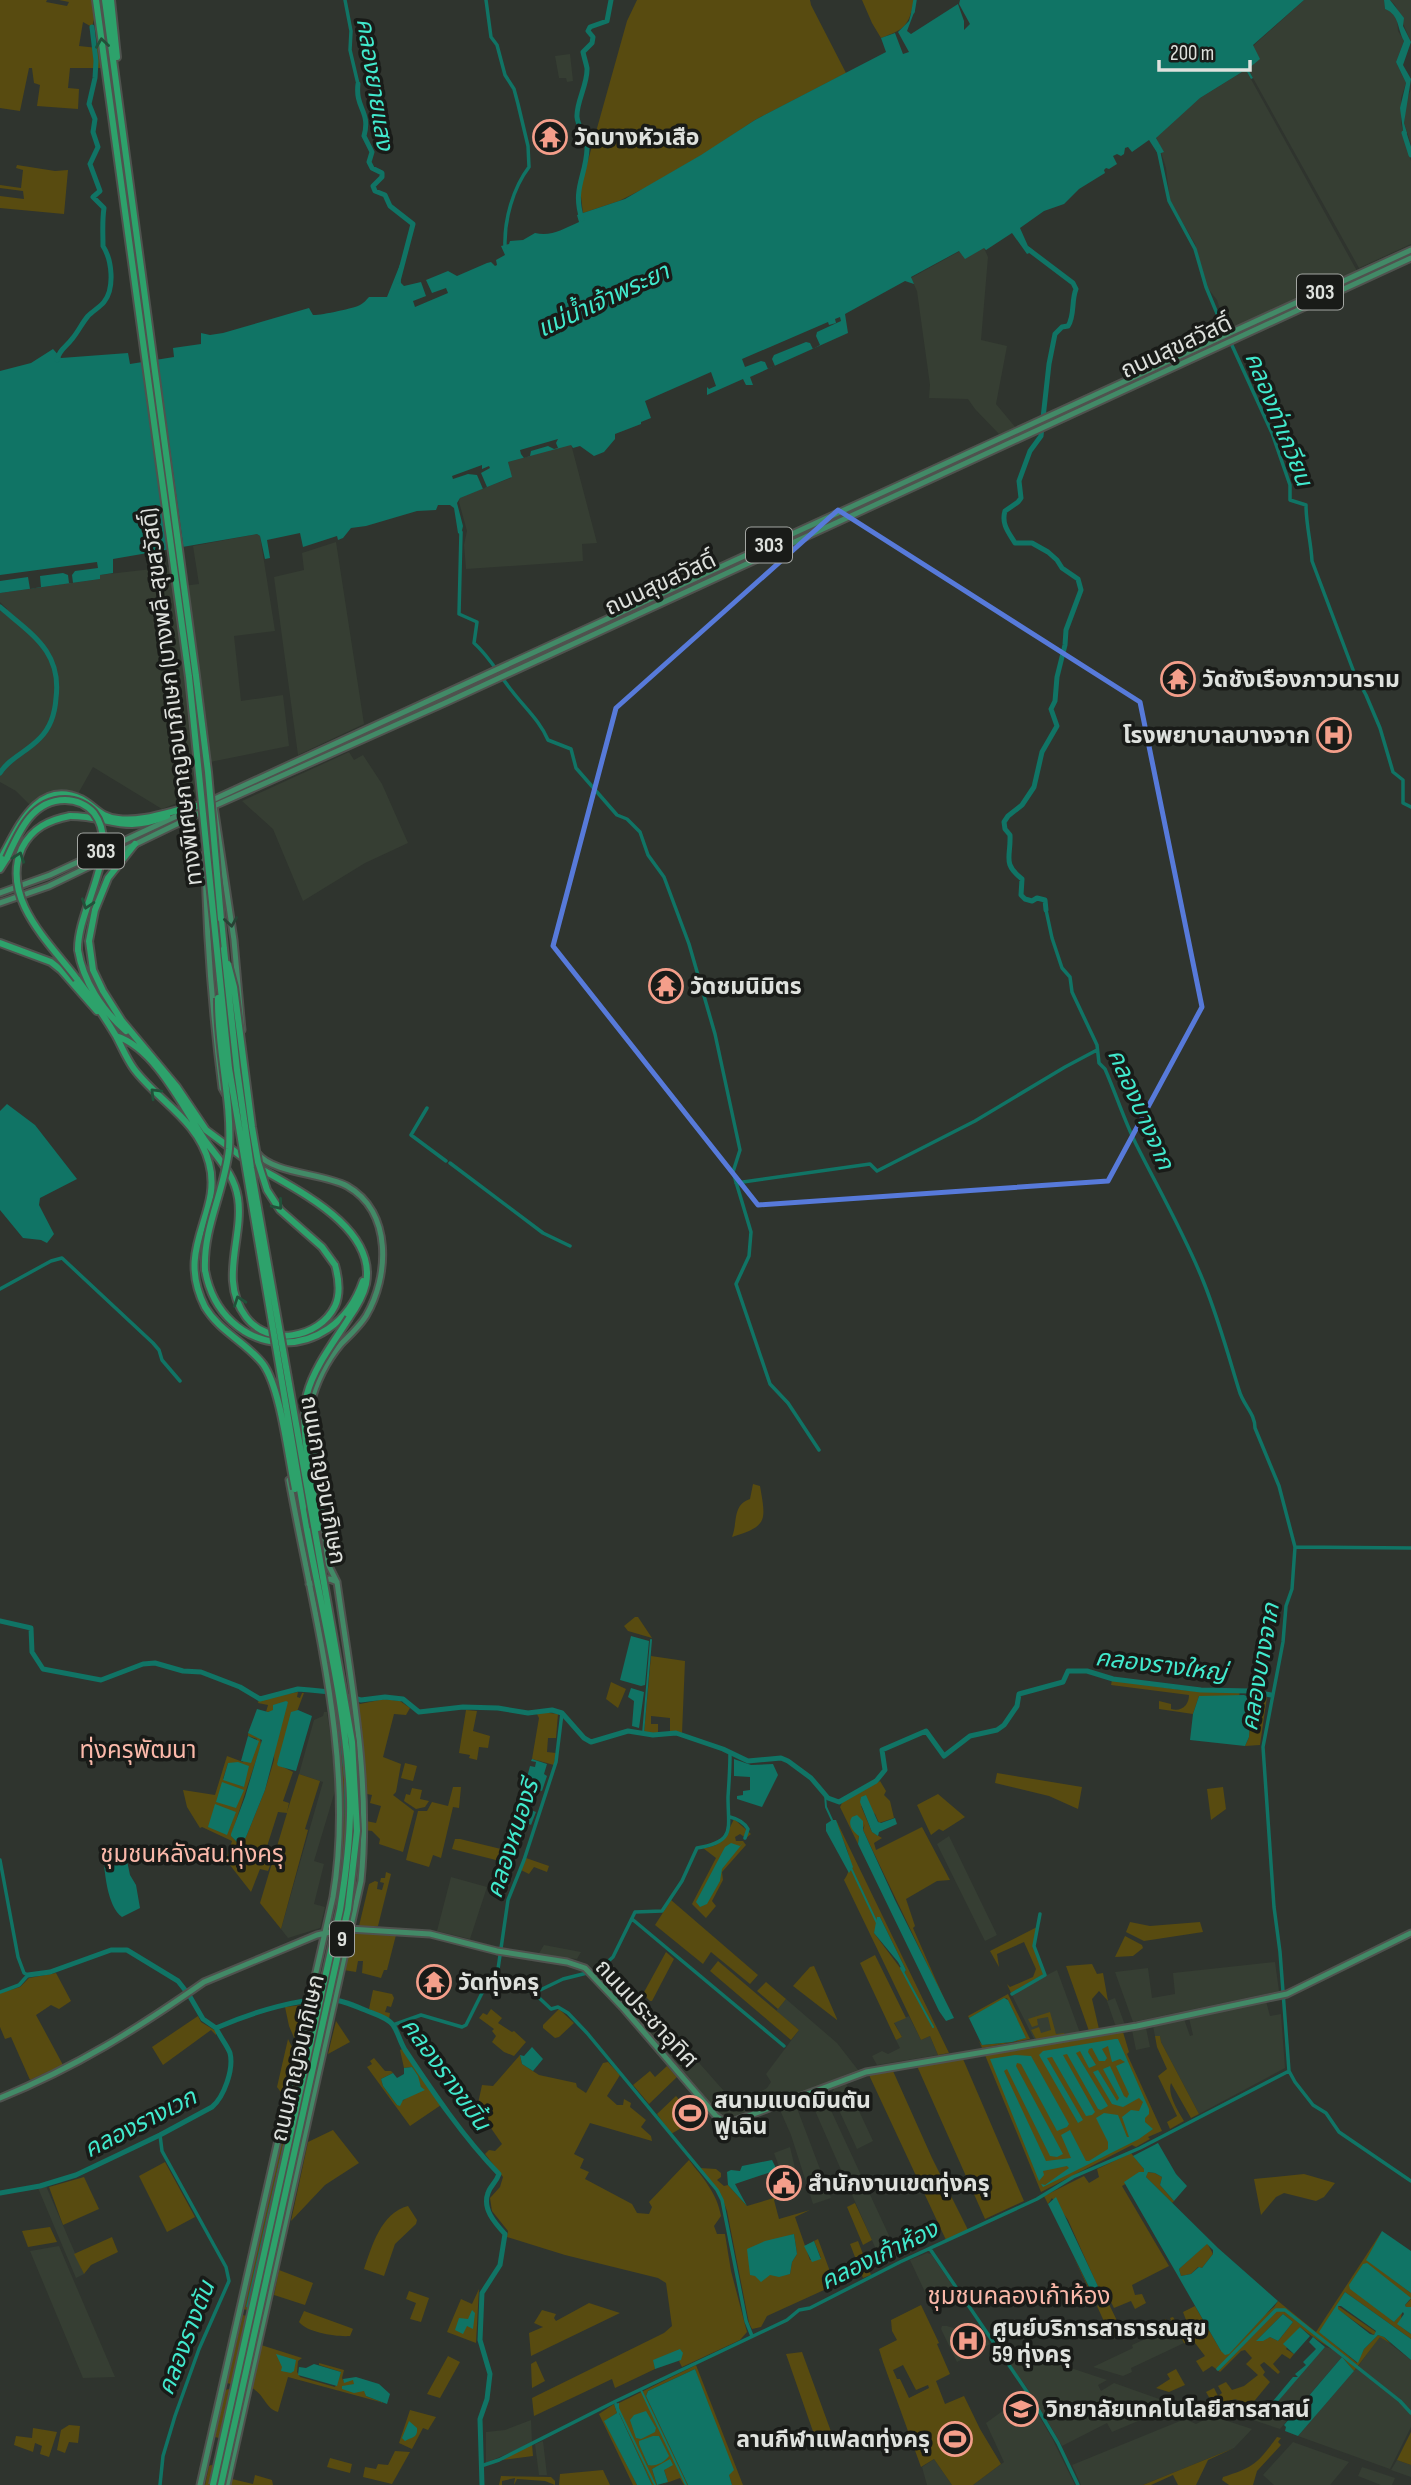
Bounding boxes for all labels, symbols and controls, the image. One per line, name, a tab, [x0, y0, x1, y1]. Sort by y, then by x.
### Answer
water label: คลองยายแสง	[350, 16, 399, 153]
scale bar	[1159, 28, 1250, 72]
one-way arrow	[95, 37, 110, 49]
text: 200 m	[1170, 41, 1214, 66]
temple icon: วัดบางหัวเสือ	[531, 118, 569, 156]
place label: วัดบางหัวเสือ	[574, 124, 700, 152]
water label: แม่น้ำเจ้าพระยา	[531, 254, 675, 344]
road number: 303	[1297, 274, 1343, 310]
street label: ถนนสุขสวัสดิ์	[1116, 308, 1237, 385]
water label: คลองท่าเกวียน	[1239, 348, 1319, 492]
street label: ทางพิเศษกาญจนาภิเษก (บางพลี-สุขสวัสดิ์)	[134, 506, 209, 887]
road number: 303	[746, 528, 792, 562]
street label: ถนนสุขสวัสดิ์	[600, 545, 721, 622]
temple icon: วัดชังเรืองภาวนาราม	[1159, 660, 1197, 698]
place label: วัดชังเรืองภาวนาราม	[1202, 666, 1400, 694]
hospital icon: โรงพยาบาลบางจาก	[1315, 716, 1353, 754]
place label: โรงพยาบาลบางจาก	[1123, 722, 1310, 750]
road number: 303	[78, 834, 124, 868]
one-way arrow	[11, 852, 25, 864]
one-way arrow	[81, 898, 96, 910]
one-way arrow	[223, 916, 238, 928]
temple icon: วัดชมนิมิตร	[647, 967, 685, 1005]
place label: วัดชมนิมิตร	[690, 973, 802, 1001]
water label: คลองบางจาก	[1101, 1044, 1181, 1176]
one-way arrow	[150, 1088, 163, 1101]
one-way arrow	[269, 1198, 282, 1210]
one-way arrow	[233, 1296, 247, 1308]
street label: ถนนกาญจนาภิเษก	[294, 1394, 352, 1567]
water label: คลองบางจาก	[1235, 1599, 1286, 1733]
water label: คลองรางใหญ่	[1094, 1643, 1231, 1688]
district label: ทุ่งครุพัฒนา	[80, 1736, 196, 1765]
water label: คลองหนองรี	[480, 1773, 546, 1902]
district label: ชุมชนหลังสน.ทุ่งครุ	[100, 1840, 284, 1869]
road number: 9	[330, 1922, 354, 1956]
street label: ถนนประชาอุทิศ	[589, 1953, 704, 2074]
temple icon: วัดทุ่งครุ	[415, 1963, 453, 2001]
place label: วัดทุ่งครุ	[458, 1969, 539, 1997]
street label: ถนนกาญจนาภิเษก	[265, 1972, 331, 2145]
water label: คลองรางขมิ้น	[395, 2011, 498, 2137]
water label: คลองรางเวก	[79, 2082, 203, 2164]
place label: สนามแบดมินตัน ฟูเฉิน	[714, 2087, 871, 2141]
sports icon: สนามแบดมินตัน ฟูเฉิน	[671, 2094, 709, 2132]
public building icon: สำนักงานเขตทุ่งครุ	[765, 2164, 803, 2202]
place label: สำนักงานเขตทุ่งครุ	[808, 2170, 990, 2198]
water label: คลองเก้าห้อง	[816, 2214, 944, 2296]
water label: คลองรางตัน	[152, 2276, 222, 2399]
district label: ชุมชนคลองเก้าห้อง	[928, 2282, 1110, 2311]
place label: ศูนย์บริการสาธารณสุข 59 ทุ่งครุ	[992, 2315, 1207, 2369]
hospital icon: ศูนย์บริการสาธารณสุข 59 ทุ่งครุ	[949, 2322, 987, 2360]
school or university icon: วิทยาลัยเทคโนโลยีสารสาสน์	[1002, 2390, 1040, 2428]
place label: วิทยาลัยเทคโนโลยีสารสาสน์	[1045, 2396, 1310, 2424]
sports icon: ลานกีฬาแฟลตทุ่งครุ	[936, 2420, 974, 2458]
place label: ลานกีฬาแฟลตทุ่งครุ	[736, 2426, 930, 2454]

